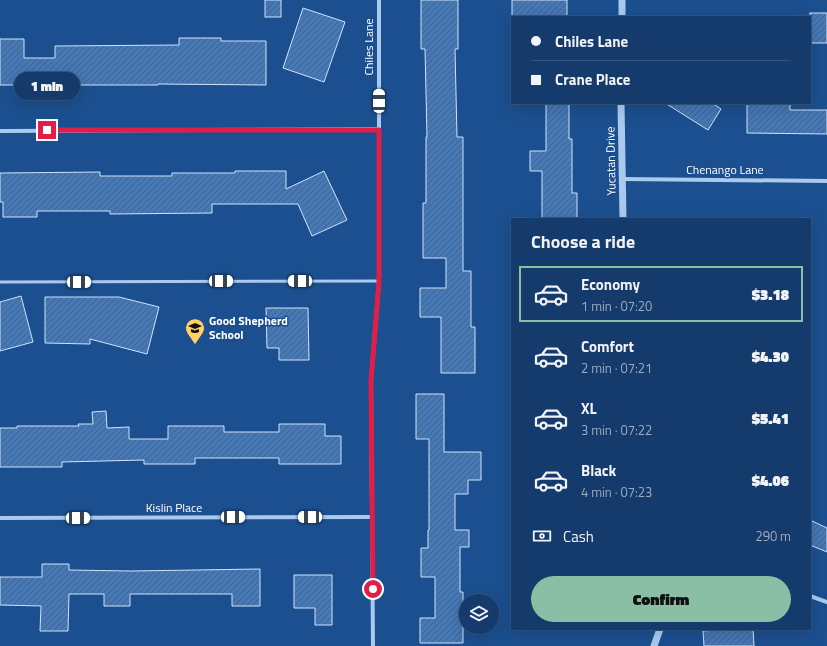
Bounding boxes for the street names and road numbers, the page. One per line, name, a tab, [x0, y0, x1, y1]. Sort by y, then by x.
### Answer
street label: Chiles Lane	[359, 19, 378, 75]
street label: Yucatan Drive	[600, 126, 621, 196]
street label: Chenango Lane	[686, 160, 764, 179]
street label: Kislin Place	[146, 498, 202, 517]

